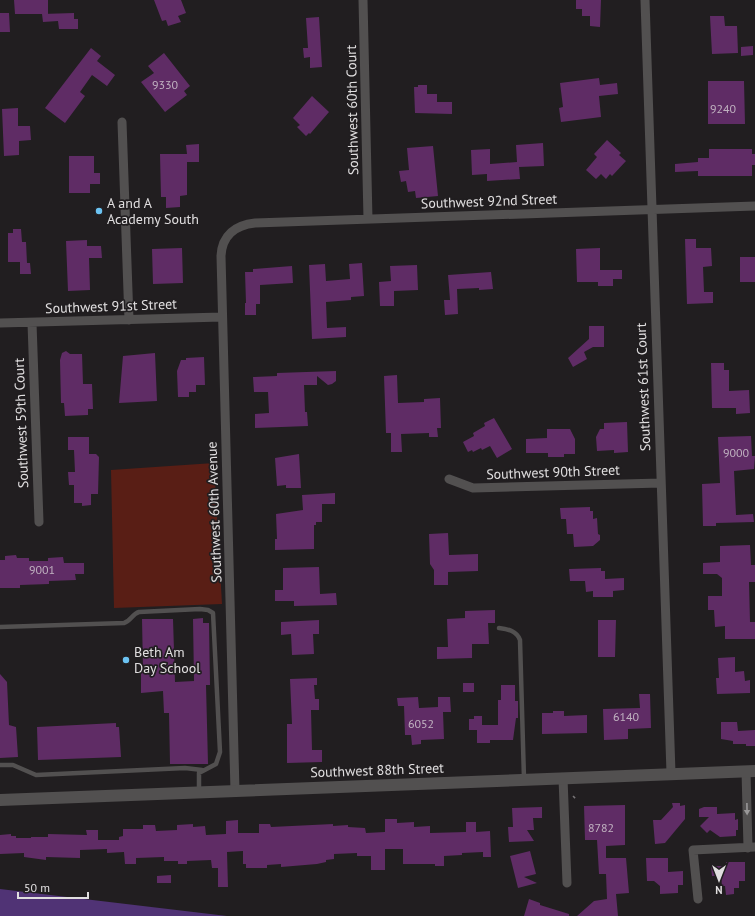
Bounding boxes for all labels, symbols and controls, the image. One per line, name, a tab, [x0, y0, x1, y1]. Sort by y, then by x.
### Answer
street label: Southwest 60th Court	[342, 44, 362, 175]
house number: 9330	[152, 77, 179, 92]
house number: 9240	[710, 101, 737, 116]
street label: Southwest 92nd Street	[420, 190, 558, 212]
place label: A and A Academy South	[107, 194, 199, 228]
marker: A and A Academy South	[94, 206, 104, 216]
street label: Southwest 91st Street	[45, 295, 177, 317]
street label: Southwest 61st Court	[632, 322, 654, 452]
street label: Southwest 59th Court	[10, 357, 32, 488]
street label: Southwest 60th Avenue	[203, 441, 225, 583]
house number: 9000	[723, 445, 750, 460]
street label: Southwest 90th Street	[486, 461, 620, 483]
house number: 9001	[29, 562, 55, 577]
place label: Beth Am Day School	[134, 643, 200, 677]
marker: Beth Am Day School	[121, 655, 131, 665]
house number: 6140	[613, 709, 640, 724]
house number: 6052	[408, 716, 434, 731]
street label: Southwest 88th Street	[310, 759, 444, 781]
one-way arrow	[744, 803, 750, 816]
house number: 8782	[588, 820, 614, 835]
north arrow	[699, 860, 739, 900]
scale bar	[18, 874, 88, 900]
text: 50 m	[24, 880, 50, 895]
text: N	[715, 883, 723, 897]

